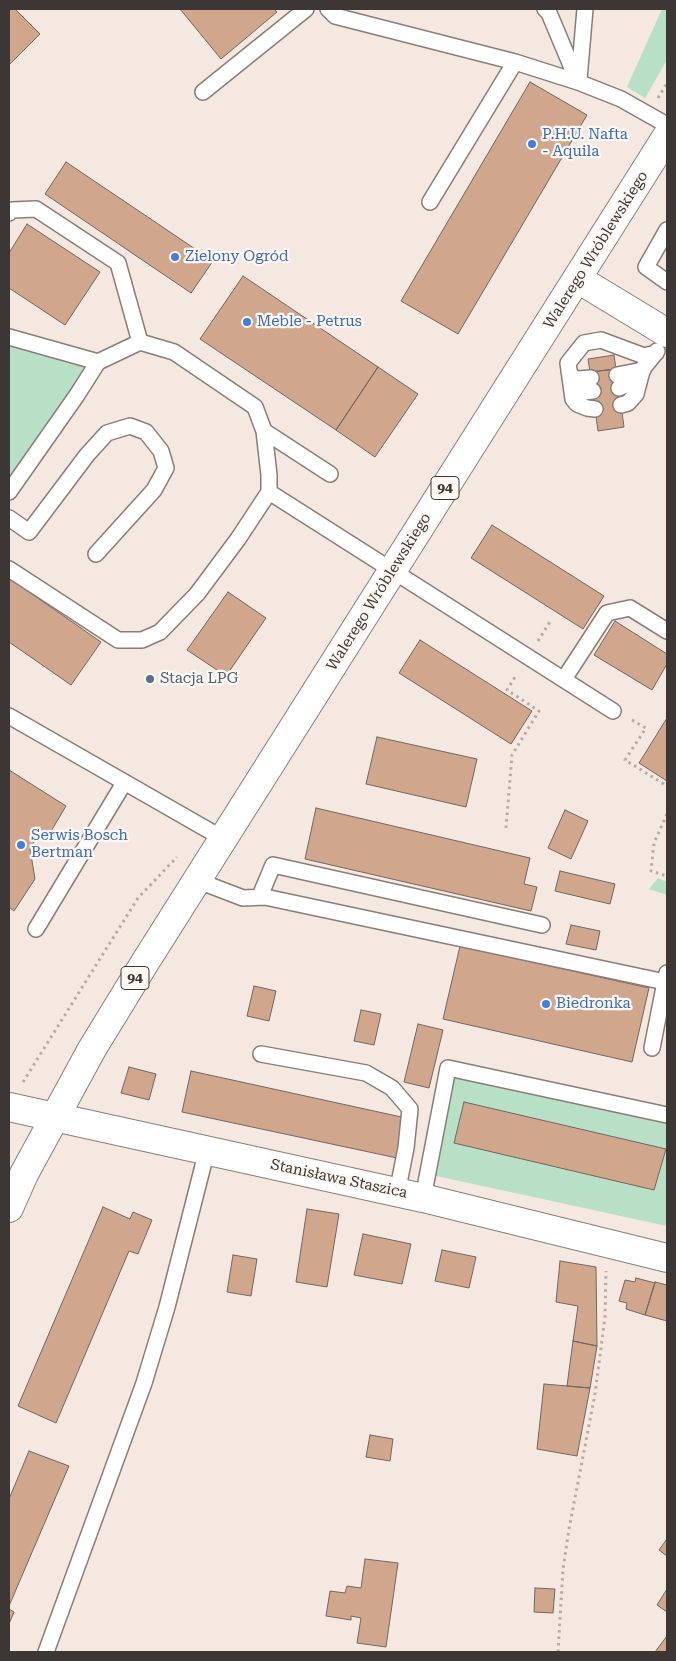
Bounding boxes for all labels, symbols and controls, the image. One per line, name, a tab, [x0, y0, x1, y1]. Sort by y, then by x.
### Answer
place label: P.H.U. Nafta - Aquila	[542, 126, 628, 161]
marker: P.H.U. Nafta - Aquila	[526, 138, 538, 150]
street label: Walerego Wróblewskiego	[540, 168, 652, 332]
place label: Zielony Ogród	[185, 248, 288, 266]
marker: Zielony Ogród	[169, 251, 181, 263]
place label: Meble - Petrus	[257, 313, 362, 331]
marker: Meble - Petrus	[241, 316, 253, 328]
road number: 94	[431, 476, 459, 499]
street label: Walerego Wróblewskiego	[323, 510, 435, 674]
place label: Stacja LPG	[160, 670, 238, 688]
marker: Stacja LPG	[144, 673, 156, 685]
place label: Serwis Bosch Bertman	[31, 827, 128, 862]
marker: Serwis Bosch Bertman	[15, 839, 27, 851]
road number: 94	[121, 966, 149, 990]
place label: Biedronka	[556, 995, 631, 1013]
marker: Biedronka	[540, 998, 552, 1010]
street label: Stanisława Staszica	[269, 1156, 409, 1202]

